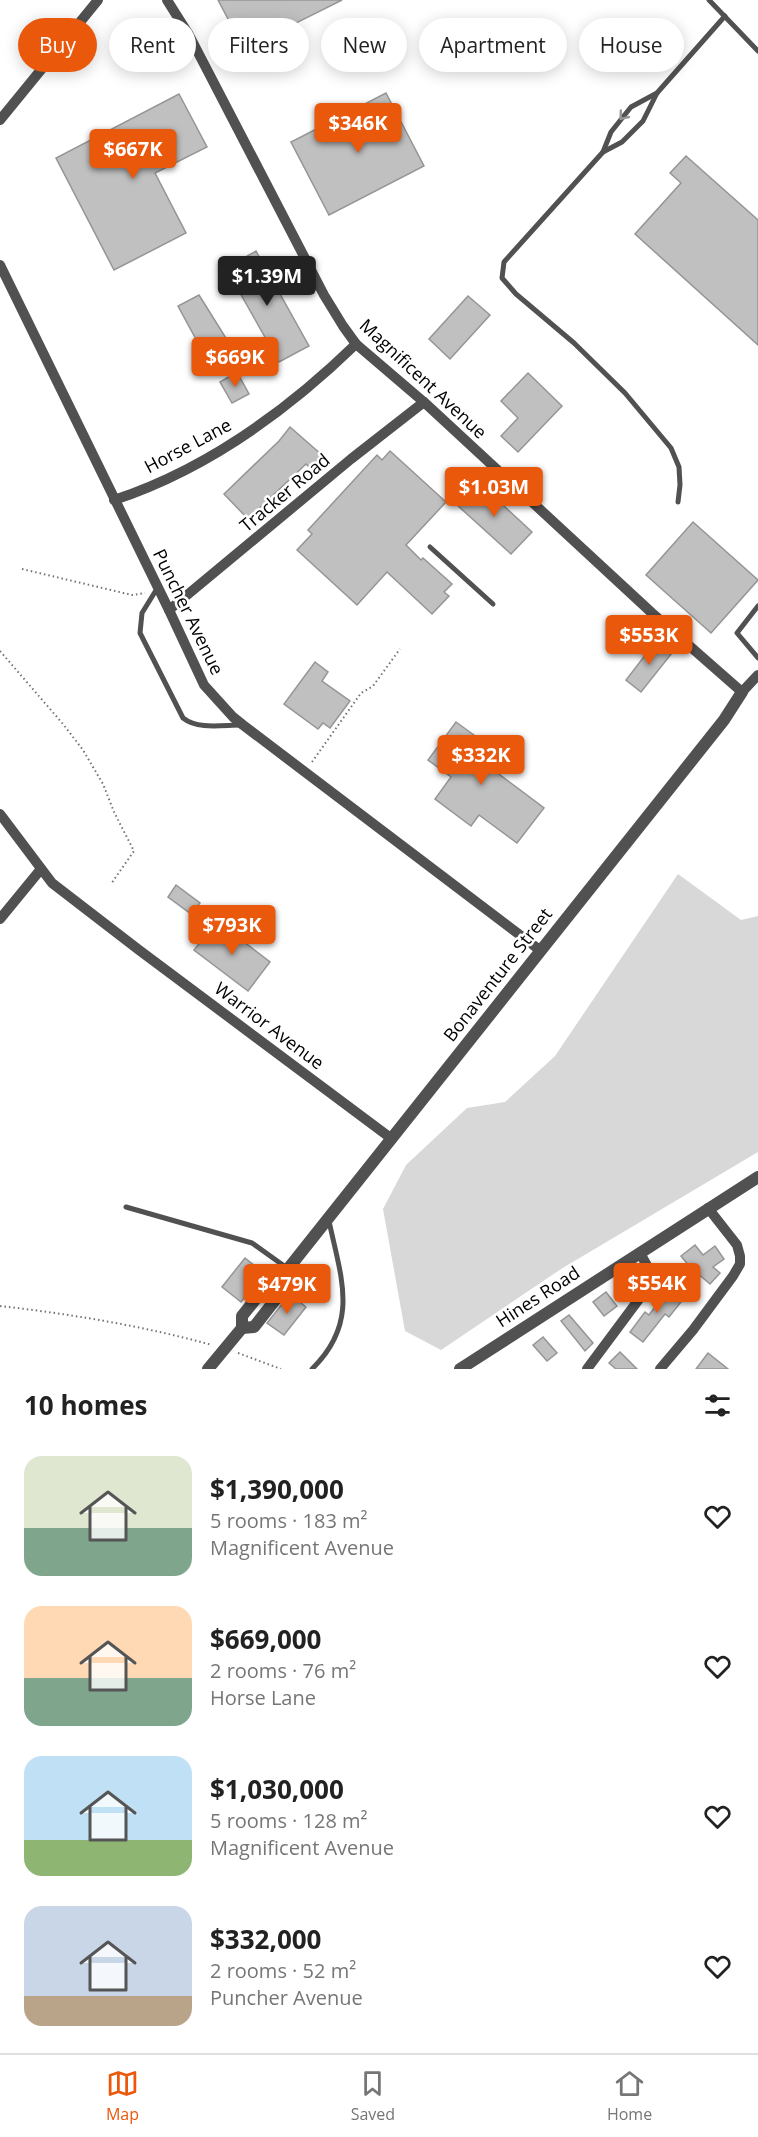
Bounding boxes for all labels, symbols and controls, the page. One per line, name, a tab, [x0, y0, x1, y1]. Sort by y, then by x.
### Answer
chip: Buy	[18, 18, 97, 72]
chip: Rent	[109, 18, 196, 72]
chip: Filters	[208, 18, 309, 72]
chip: New	[321, 18, 407, 72]
chip: Apartment	[419, 18, 567, 72]
chip: House	[579, 18, 684, 72]
pin: $346K	[316, 103, 400, 154]
text: $346K	[328, 109, 388, 136]
one-way arrow	[620, 110, 631, 121]
pin: $667K	[91, 129, 175, 180]
text: $667K	[103, 135, 163, 162]
pin: $1.39M	[218, 256, 316, 307]
text: $1.39M	[232, 262, 302, 289]
street label: Magnificent Avenue	[355, 313, 492, 444]
pin: $669K	[193, 337, 277, 388]
text: $669K	[205, 343, 265, 370]
street label: Horse Lane	[140, 412, 235, 478]
street label: Tracker Road	[234, 448, 334, 537]
pin: $1.03M	[445, 467, 543, 518]
text: $1.03M	[459, 473, 529, 500]
street label: Puncher Avenue	[148, 545, 230, 679]
pin: $553K	[607, 615, 691, 666]
text: $553K	[619, 621, 679, 648]
pin: $332K	[439, 735, 523, 786]
text: $332K	[451, 741, 511, 768]
street label: Bonaventure Street	[437, 903, 557, 1046]
pin: $793K	[190, 905, 274, 956]
text: $793K	[202, 911, 262, 938]
street label: Warrior Avenue	[210, 976, 329, 1074]
street label: Hines Road	[491, 1260, 584, 1332]
pin: $554K	[615, 1263, 699, 1314]
pin: $479K	[245, 1264, 329, 1315]
text: $554K	[627, 1269, 687, 1296]
text: $479K	[257, 1270, 317, 1297]
text: 10 homes	[24, 1387, 148, 1423]
icon: filters	[701, 1389, 734, 1422]
text: $1,390,000	[210, 1471, 344, 1507]
icon: home	[72, 1480, 144, 1552]
icon: heart	[701, 1500, 734, 1533]
text: 5 rooms · 183 m²	[210, 1507, 368, 1534]
text: Magnificent Avenue	[210, 1534, 394, 1561]
text: $669,000	[210, 1621, 321, 1657]
icon: home	[72, 1630, 144, 1702]
icon: heart	[701, 1650, 734, 1683]
text: 2 rooms · 76 m²	[210, 1657, 356, 1684]
text: Horse Lane	[210, 1684, 316, 1711]
text: $1,030,000	[210, 1771, 344, 1807]
icon: home	[72, 1780, 144, 1852]
icon: heart	[701, 1800, 734, 1833]
text: 5 rooms · 128 m²	[210, 1807, 368, 1834]
text: Magnificent Avenue	[210, 1834, 394, 1861]
text: $332,000	[210, 1921, 321, 1957]
icon: home	[72, 1930, 144, 2002]
icon: heart	[701, 1950, 734, 1983]
text: 2 rooms · 52 m²	[210, 1957, 356, 1984]
text: Puncher Avenue	[210, 1984, 363, 2011]
tab: Map	[106, 2067, 139, 2125]
tab: Saved	[351, 2067, 395, 2125]
tab: Home	[607, 2067, 652, 2125]

